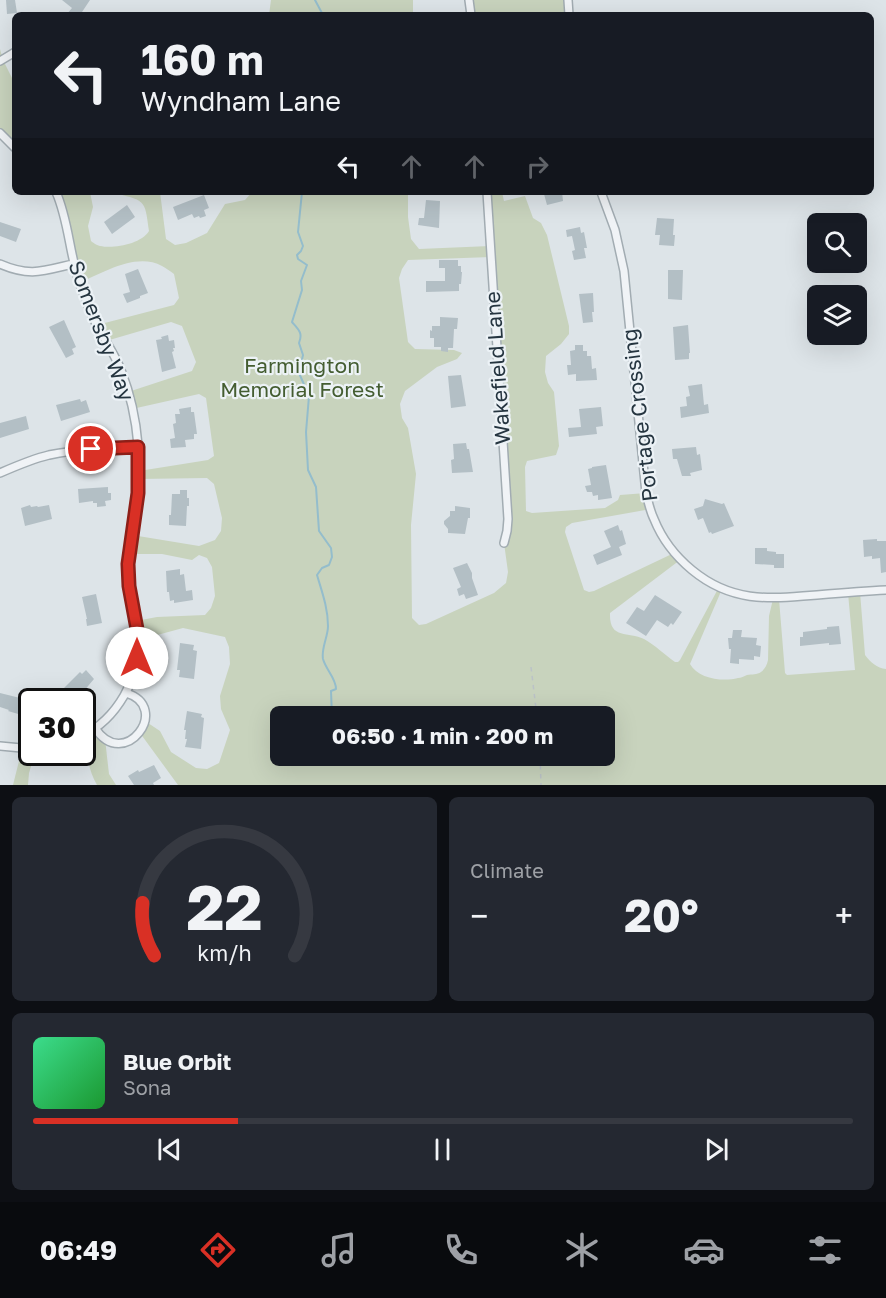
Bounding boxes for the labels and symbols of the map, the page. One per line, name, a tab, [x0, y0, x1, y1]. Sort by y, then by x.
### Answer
street label: Somersby Way	[63, 257, 141, 405]
street label: Wakefield Lane	[479, 290, 515, 446]
street label: Portage Crossing	[616, 327, 663, 503]
park label: Farmington Memorial Forest	[220, 352, 384, 402]
pin	[65, 423, 116, 474]
position arrow	[105, 626, 169, 690]
speed limit sign: 30	[18, 688, 96, 766]

